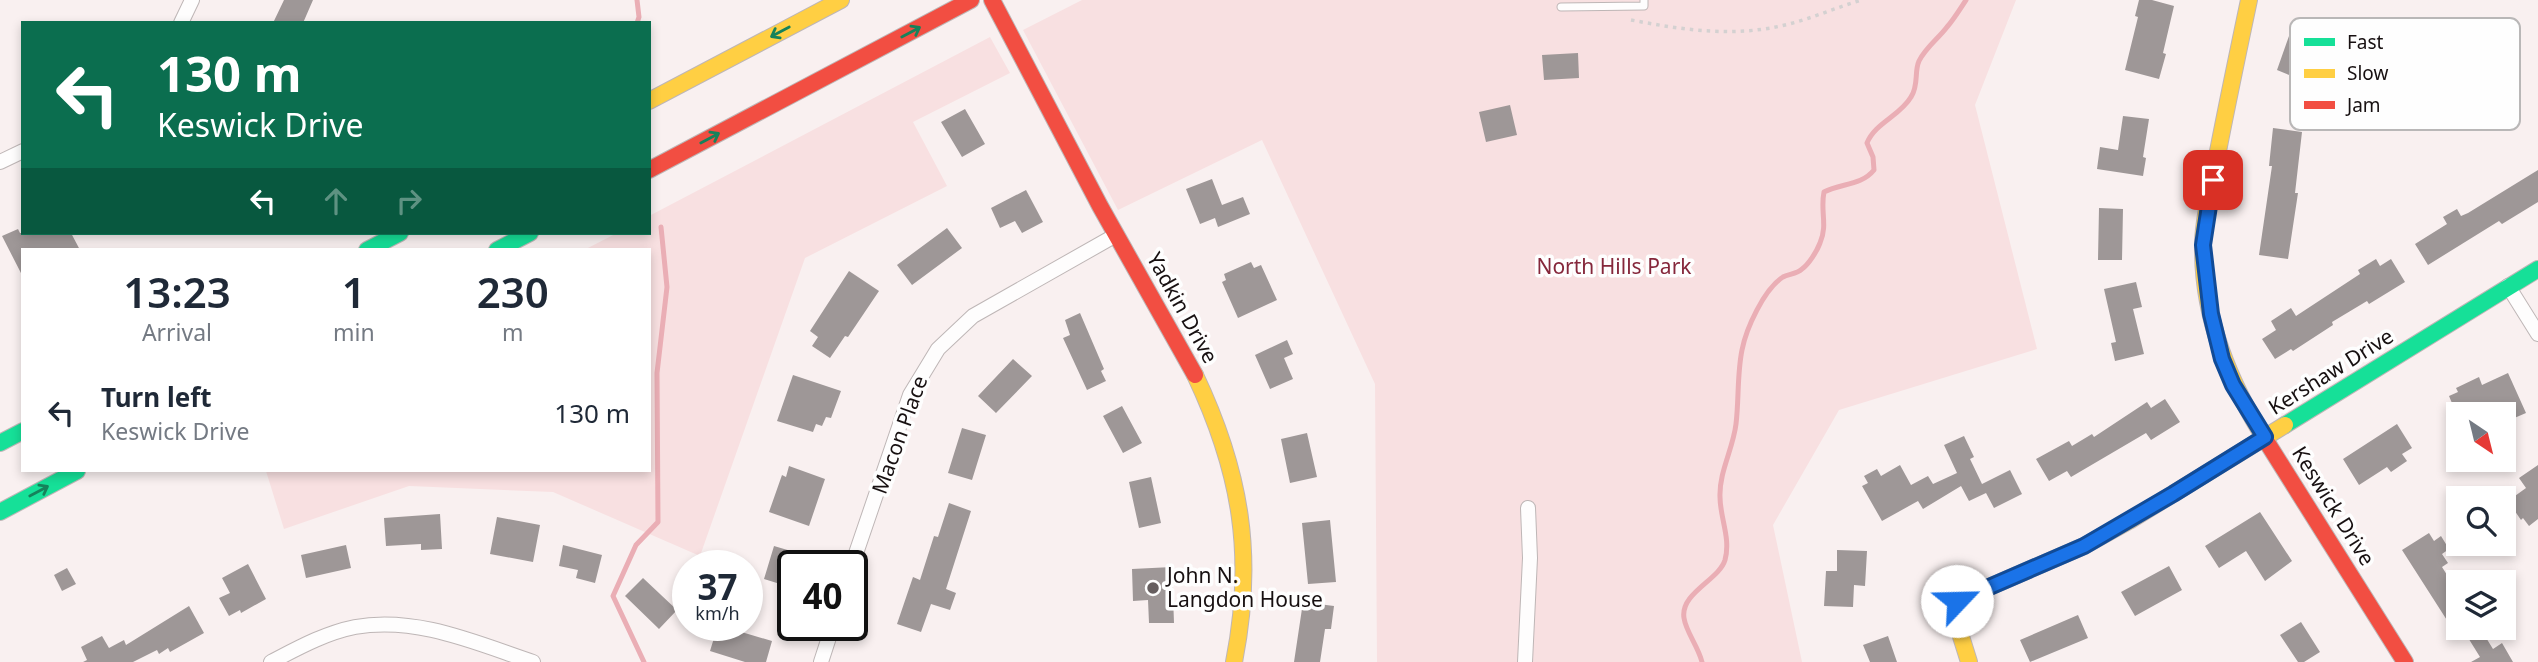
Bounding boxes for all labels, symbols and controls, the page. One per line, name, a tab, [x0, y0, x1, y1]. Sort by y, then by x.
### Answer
legend	[2290, 18, 2520, 130]
one-way arrow	[900, 25, 920, 39]
one-way arrow	[770, 26, 791, 39]
text: Fast	[2347, 29, 2384, 55]
text: 130 m	[157, 40, 302, 106]
icon: left	[42, 49, 133, 140]
text: Slow	[2347, 60, 2388, 86]
text: Jam	[2345, 92, 2381, 118]
text: Keswick Drive	[157, 103, 364, 146]
one-way arrow	[699, 131, 719, 145]
pin	[2183, 150, 2243, 210]
icon: arrive	[2194, 161, 2232, 199]
icon: left	[244, 182, 282, 220]
icon: ahead	[317, 182, 355, 220]
icon: right	[390, 182, 428, 220]
street label: Yadkin Drive	[1141, 247, 1225, 368]
park label: North Hills Park	[1536, 252, 1692, 280]
text: 13:23	[123, 263, 231, 320]
text: 1	[342, 263, 366, 320]
text: 230	[477, 263, 549, 320]
text: Arrival	[142, 316, 212, 348]
text: min	[333, 316, 375, 348]
text: m	[502, 316, 524, 348]
street label: Kershaw Drive	[2263, 322, 2398, 421]
street label: Macon Place	[865, 372, 933, 498]
text: Turn left	[101, 379, 212, 415]
icon: left	[42, 394, 80, 432]
text: 130 m	[554, 395, 630, 431]
north arrow	[2446, 402, 2516, 472]
map controls	[2446, 402, 2516, 640]
text: Keswick Drive	[101, 415, 249, 447]
street label: Keswick Drive	[2286, 441, 2382, 570]
one-way arrow	[28, 484, 49, 497]
button: search	[2446, 486, 2516, 556]
speed limit sign: 40	[777, 550, 868, 641]
place label: John N. Langdon House	[1165, 561, 1323, 613]
text: 37	[697, 563, 738, 610]
position arrow	[1920, 564, 1994, 638]
button: layers	[2446, 570, 2516, 640]
marker: John N. Langdon House	[1145, 580, 1161, 596]
text: km/h	[695, 601, 740, 625]

